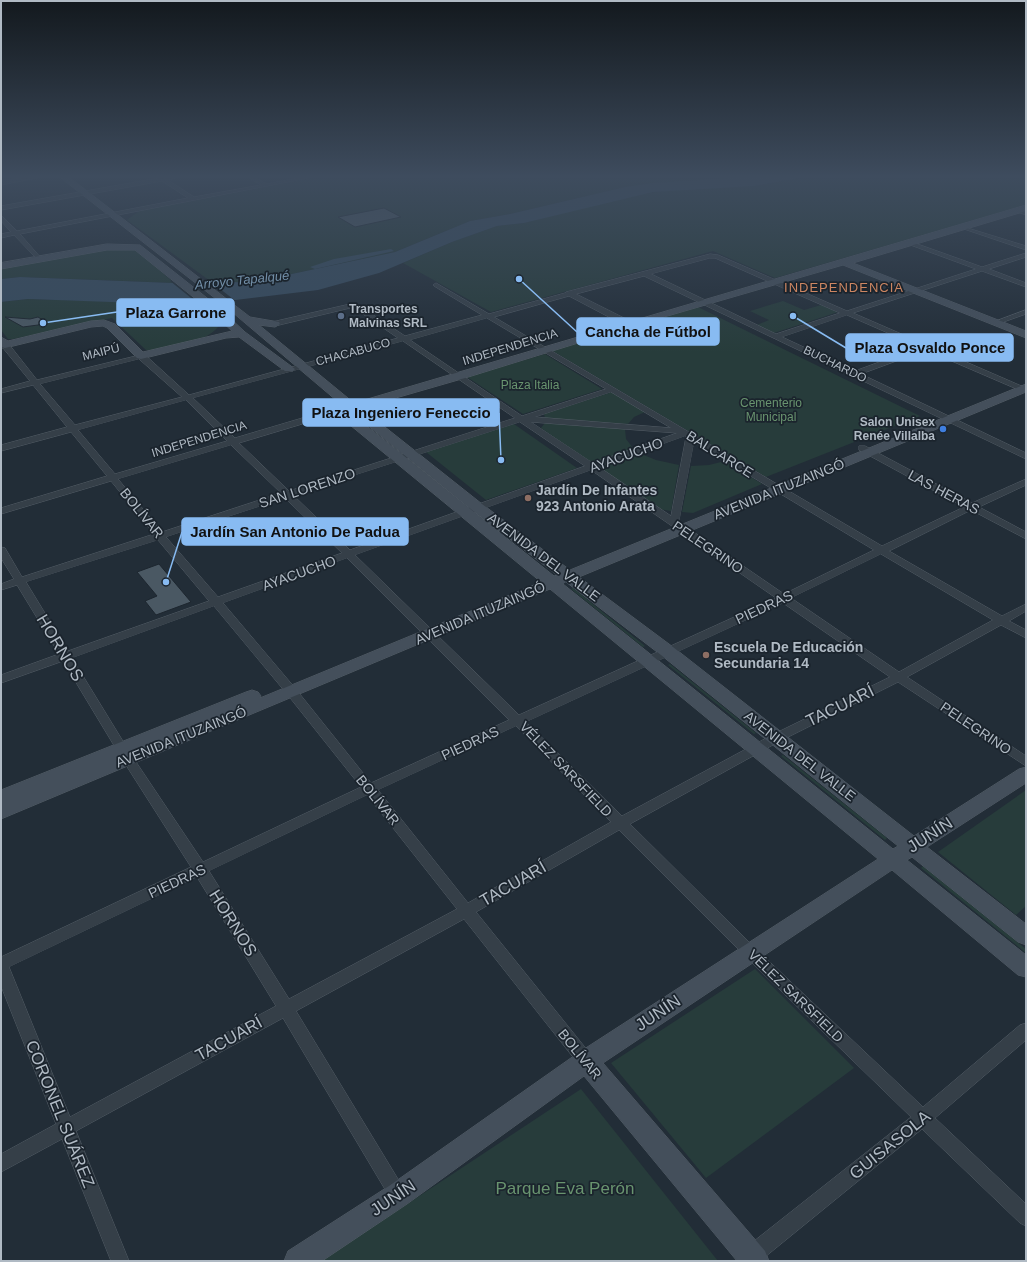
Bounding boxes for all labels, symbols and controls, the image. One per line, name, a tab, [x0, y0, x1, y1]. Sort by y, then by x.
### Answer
water label: Arroyo Tapalqué	[193, 268, 290, 293]
district label: INDEPENDENCIA	[784, 280, 904, 295]
callout: Plaza Garrone	[117, 299, 234, 326]
place label: Transportes Malvinas SRL	[349, 302, 427, 330]
text: Plaza Garrone	[126, 304, 226, 321]
marker: Transportes Malvinas SRL	[336, 311, 346, 321]
callout: Cancha de Fútbol	[577, 318, 719, 345]
text: Cancha de Fútbol	[585, 323, 711, 340]
street label: INDEPENDENCIA	[461, 326, 559, 368]
callout: Plaza Osvaldo Ponce	[846, 334, 1013, 361]
street label: CHACABUCO	[314, 335, 392, 369]
text: Plaza Osvaldo Ponce	[855, 339, 1005, 356]
street label: MAIPÚ	[81, 340, 121, 363]
street label: BUCHARDO	[801, 343, 869, 385]
park label: Plaza Italia	[501, 378, 560, 392]
park label: Cementerio Municipal	[740, 396, 802, 424]
callout: Plaza Ingeniero Feneccio	[303, 399, 499, 426]
text: Plaza Ingeniero Feneccio	[311, 404, 491, 421]
place label: Salon Unisex Renée Villalba	[854, 415, 935, 443]
street label: INDEPENDENCIA	[150, 418, 248, 460]
marker: Salon Unisex Renée Villalba	[938, 424, 948, 434]
street label: BALCARCE	[684, 427, 756, 481]
street label: AYACUCHO	[587, 434, 665, 476]
street label: AVENIDA ITUZAINGÓ	[711, 455, 847, 523]
street label: SAN LORENZO	[257, 465, 357, 511]
street label: LAS HERAS	[906, 466, 982, 518]
place label: Jardín De Infantes 923 Antonio Arata	[536, 482, 658, 514]
street label: BOLÍVAR	[117, 485, 167, 541]
marker: Jardín De Infantes 923 Antonio Arata	[523, 493, 533, 503]
street label: AVENIDA DEL VALLE	[485, 509, 603, 605]
callout: Jardín San Antonio De Padua	[182, 518, 408, 545]
street label: PELEGRINO	[670, 518, 746, 577]
text: Jardín San Antonio De Padua	[190, 523, 400, 540]
street label: AYACUCHO	[260, 552, 338, 594]
street label: AVENIDA ITUZAINGÓ	[413, 578, 548, 648]
street label: PIEDRAS	[733, 587, 795, 627]
street label: HORNOS	[33, 611, 87, 685]
place label: Escuela De Educación Secundaria 14	[714, 639, 863, 671]
marker: Escuela De Educación Secundaria 14	[701, 650, 711, 660]
street label: TACUARÍ	[803, 681, 877, 731]
street label: PELEGRINO	[938, 699, 1014, 758]
street label: AVENIDA ITUZAINGÓ	[113, 703, 249, 771]
street label: AVENIDA DEL VALLE	[741, 708, 859, 804]
street label: VÉLEZ SARSFIELD	[516, 718, 616, 820]
street label: PIEDRAS	[439, 723, 501, 763]
street label: BOLÍVAR	[353, 772, 403, 828]
street label: JUNÍN	[904, 813, 956, 857]
street label: TACUARÍ	[476, 857, 550, 911]
street label: PIEDRAS	[146, 861, 208, 901]
street label: HORNOS	[205, 886, 261, 960]
street label: VÉLEZ SARSFIELD	[745, 946, 847, 1046]
street label: JUNÍN	[632, 991, 684, 1035]
street label: TACUARÍ	[192, 1013, 266, 1065]
street label: BOLÍVAR	[555, 1026, 605, 1082]
street label: CORONEL SUÁREZ	[22, 1038, 98, 1190]
street label: GUISASOLA	[846, 1106, 935, 1183]
street label: JUNÍN	[367, 1176, 419, 1220]
park label: Parque Eva Perón	[496, 1179, 634, 1198]

